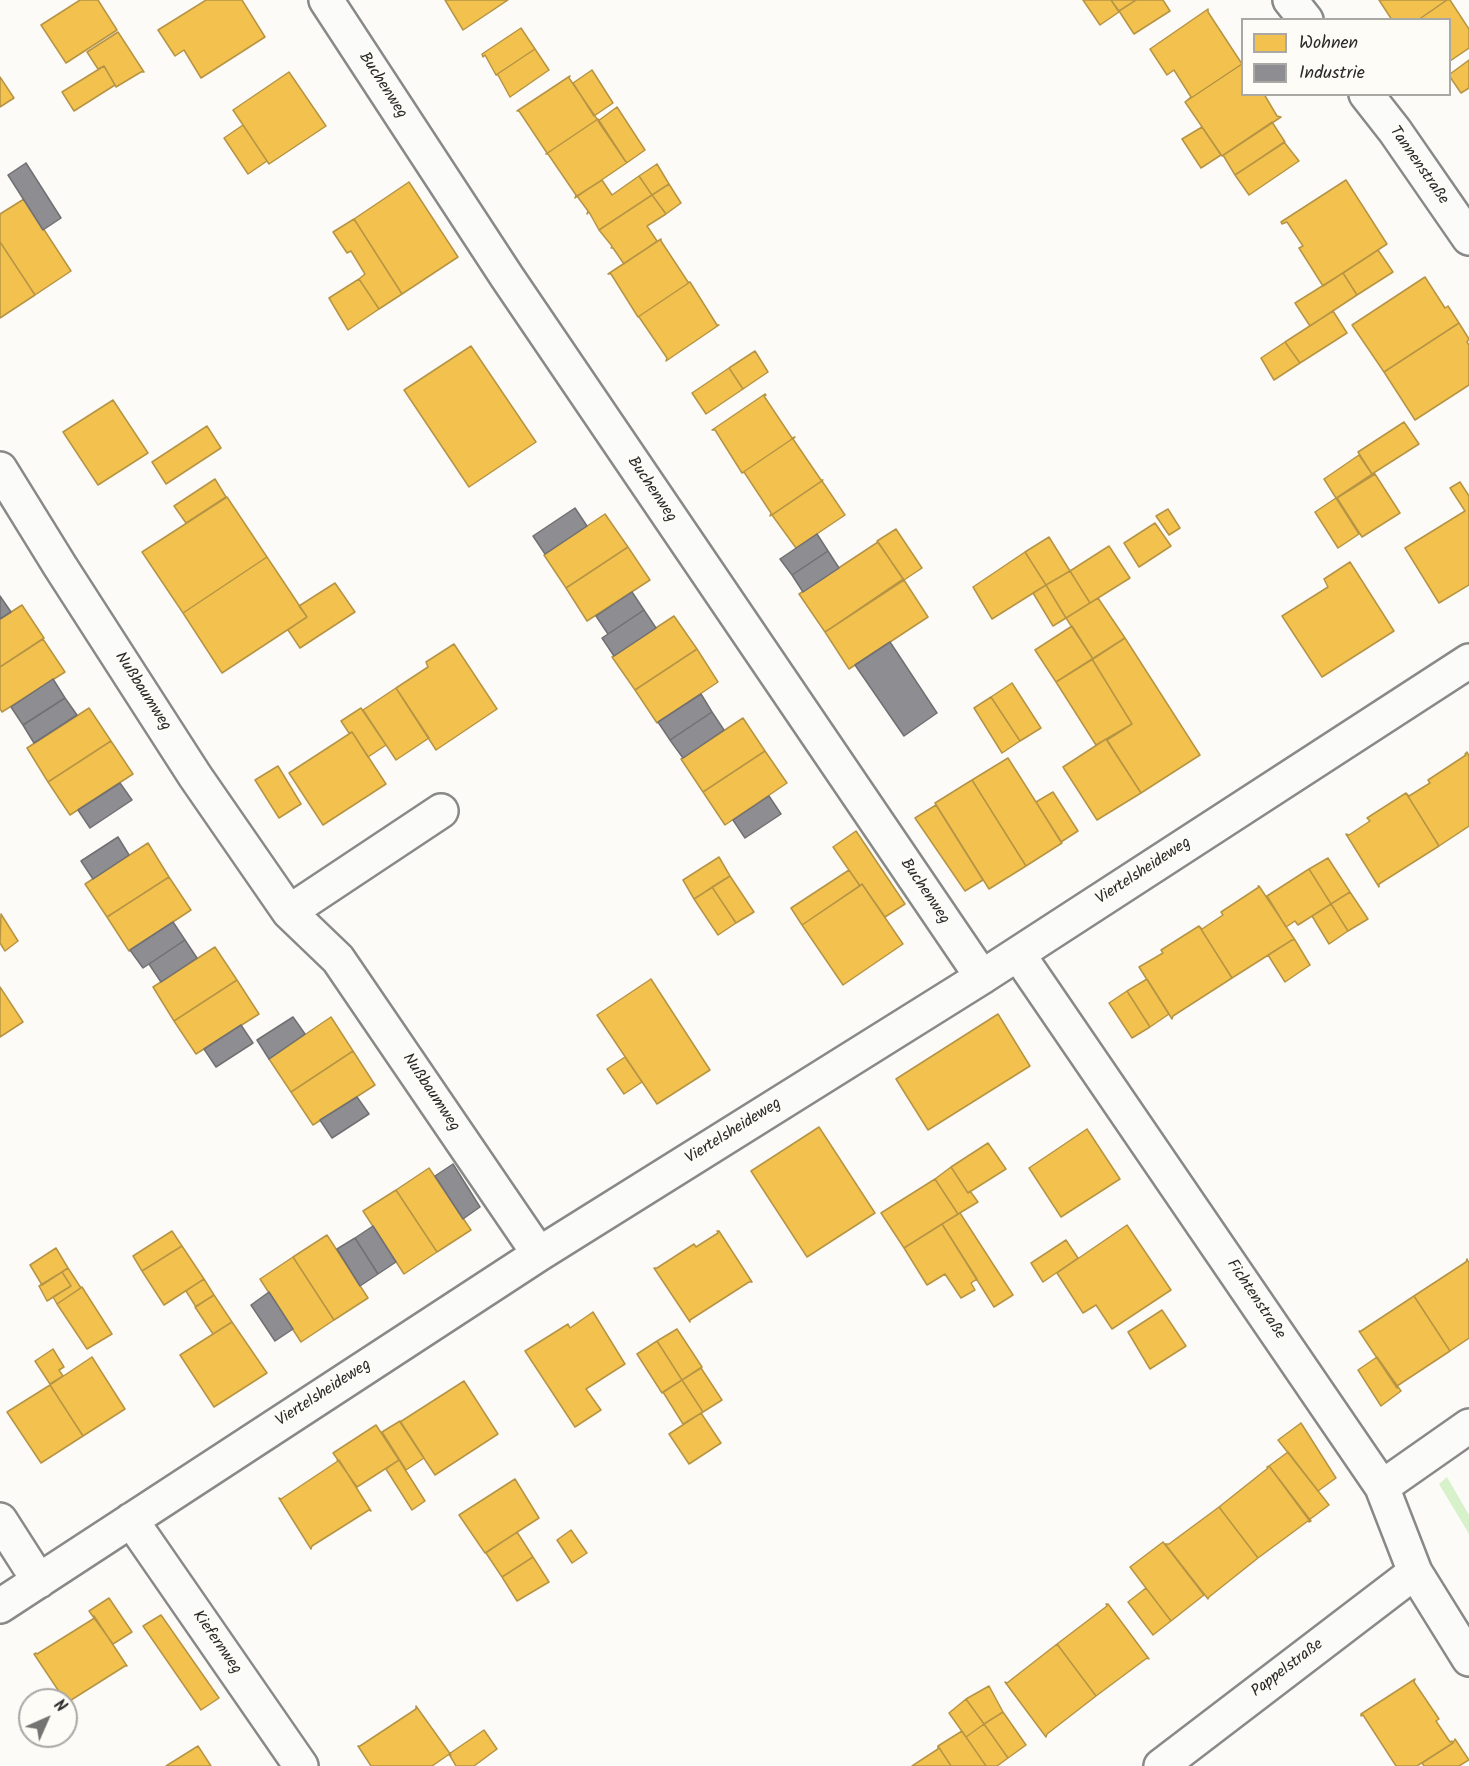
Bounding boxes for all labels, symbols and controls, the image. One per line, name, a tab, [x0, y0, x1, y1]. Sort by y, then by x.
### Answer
legend	[1241, 18, 1451, 96]
text: Wohnen	[1299, 29, 1358, 58]
street label: Buchenweg	[354, 49, 410, 123]
text: Industrie	[1299, 59, 1365, 88]
street label: Tannenstraße	[1384, 123, 1452, 209]
street label: Buchenweg	[622, 454, 680, 526]
street label: Nußbaumweg	[109, 649, 175, 735]
street label: Viertelsheideweg	[1093, 834, 1195, 910]
street label: Buchenweg	[895, 856, 953, 928]
street label: Nußbaumweg	[397, 1050, 463, 1136]
street label: Viertelsheideweg	[683, 1095, 785, 1169]
street label: Fichtenstraße	[1221, 1256, 1289, 1344]
street label: Viertelsheideweg	[273, 1356, 375, 1432]
street label: Kiefernweg	[187, 1608, 245, 1678]
street label: Pappelstraße	[1248, 1636, 1328, 1702]
north arrow	[18, 1688, 78, 1748]
text: N	[47, 1694, 72, 1719]

